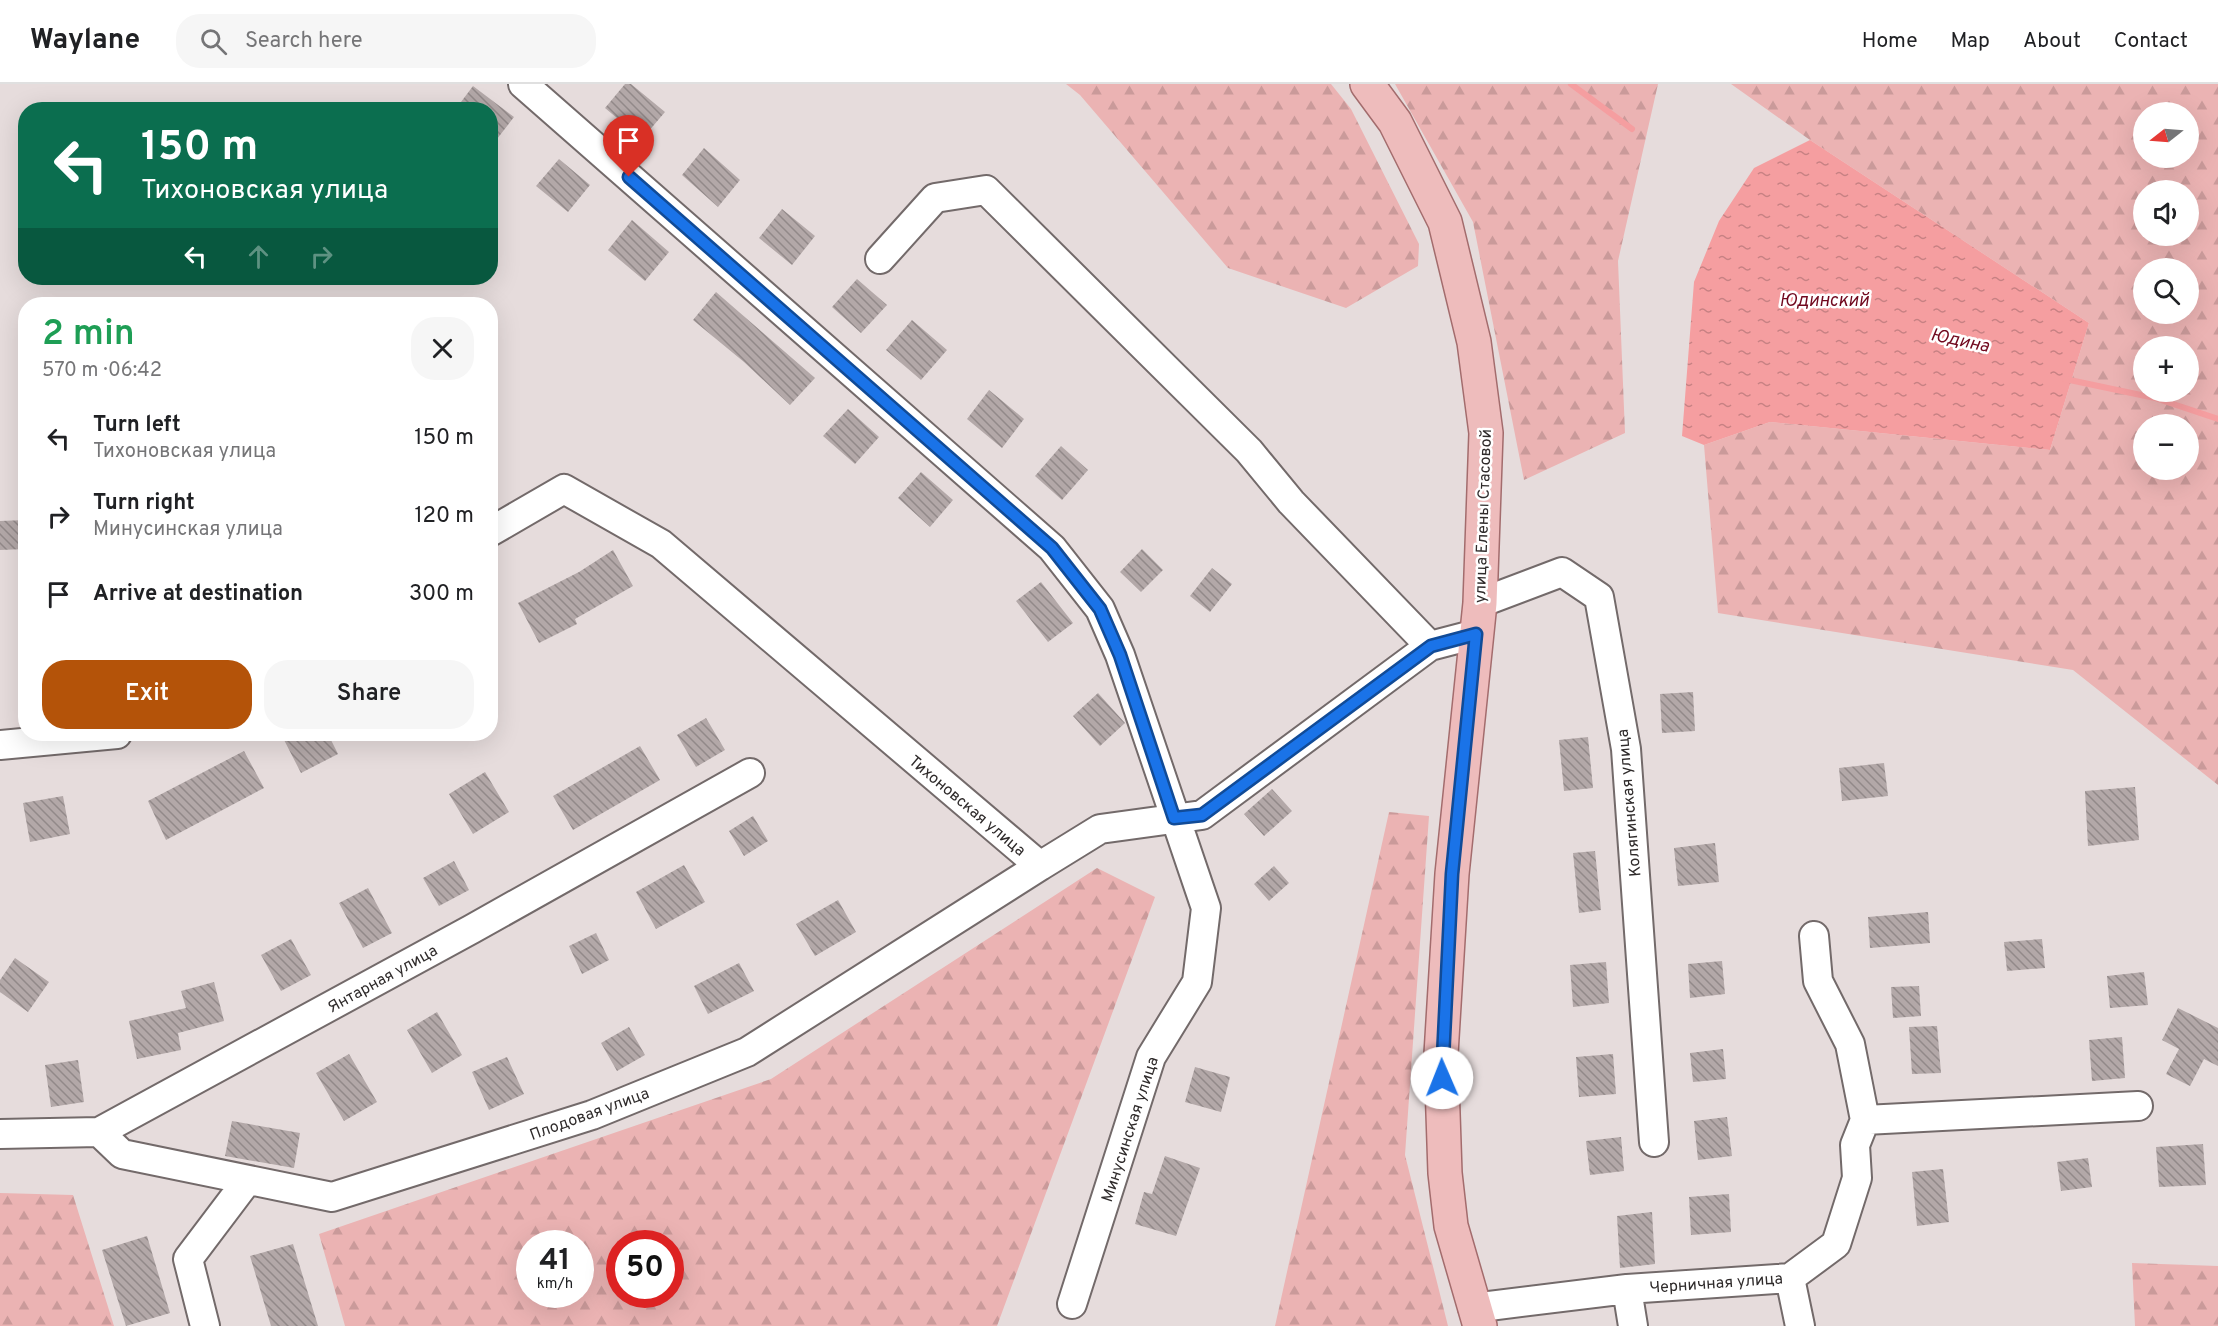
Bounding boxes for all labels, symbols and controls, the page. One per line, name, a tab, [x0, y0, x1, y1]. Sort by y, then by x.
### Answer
search box	[176, 14, 596, 68]
text: Waylane	[30, 23, 140, 59]
icon: search	[197, 25, 230, 58]
text: Search here	[245, 28, 363, 55]
text: Home	[1862, 28, 1918, 55]
text: Map	[1951, 28, 1990, 55]
text: About	[2023, 28, 2081, 55]
text: Contact	[2114, 28, 2188, 55]
north arrow	[2133, 102, 2199, 168]
map controls	[2133, 102, 2199, 480]
pin	[603, 115, 654, 177]
text: 150 m	[141, 122, 258, 175]
icon: arrive	[612, 124, 645, 157]
icon: left	[42, 126, 120, 204]
text: Тихоновская улица	[141, 174, 388, 208]
button: sound	[2133, 180, 2199, 246]
icon: left	[179, 240, 212, 273]
icon: ahead	[242, 240, 275, 273]
icon: right	[305, 240, 338, 273]
button: search	[2133, 258, 2199, 324]
water label: Юдинский	[1779, 290, 1869, 313]
text: 2 min	[42, 312, 135, 358]
button: close	[411, 317, 474, 380]
water label: Юдина	[1928, 324, 1992, 359]
button: +	[2133, 336, 2199, 402]
text: 570 m · 06:42	[42, 358, 162, 384]
text: Turn left	[93, 412, 181, 439]
button: −	[2133, 414, 2199, 480]
icon: left	[42, 422, 75, 455]
text: 150 m	[414, 425, 474, 452]
street label: улица Елены Стасовой	[1471, 429, 1497, 603]
text: Тихоновская улица	[93, 439, 276, 465]
text: Turn right	[93, 490, 195, 517]
icon: right	[42, 500, 75, 533]
text: 120 m	[414, 503, 474, 530]
text: Минусинская улица	[93, 517, 283, 543]
icon: arrive	[42, 578, 75, 611]
text: Arrive at destination	[93, 581, 303, 608]
text: 300 m	[409, 581, 474, 608]
button: Exit	[42, 660, 252, 729]
button: Share	[264, 660, 474, 729]
street label: Колягинская улица	[1614, 728, 1646, 878]
street label: Тихоновская улица	[904, 752, 1029, 861]
street label: Янтарная улица	[324, 941, 442, 1018]
position arrow	[1410, 1046, 1474, 1110]
street label: Минусинская улица	[1098, 1054, 1164, 1205]
street label: Плодовая улица	[527, 1084, 652, 1146]
speed limit sign: 50	[606, 1230, 684, 1308]
text: 41	[539, 1243, 571, 1280]
street label: Черничная улица	[1649, 1269, 1784, 1299]
text: km/h	[537, 1275, 573, 1294]

